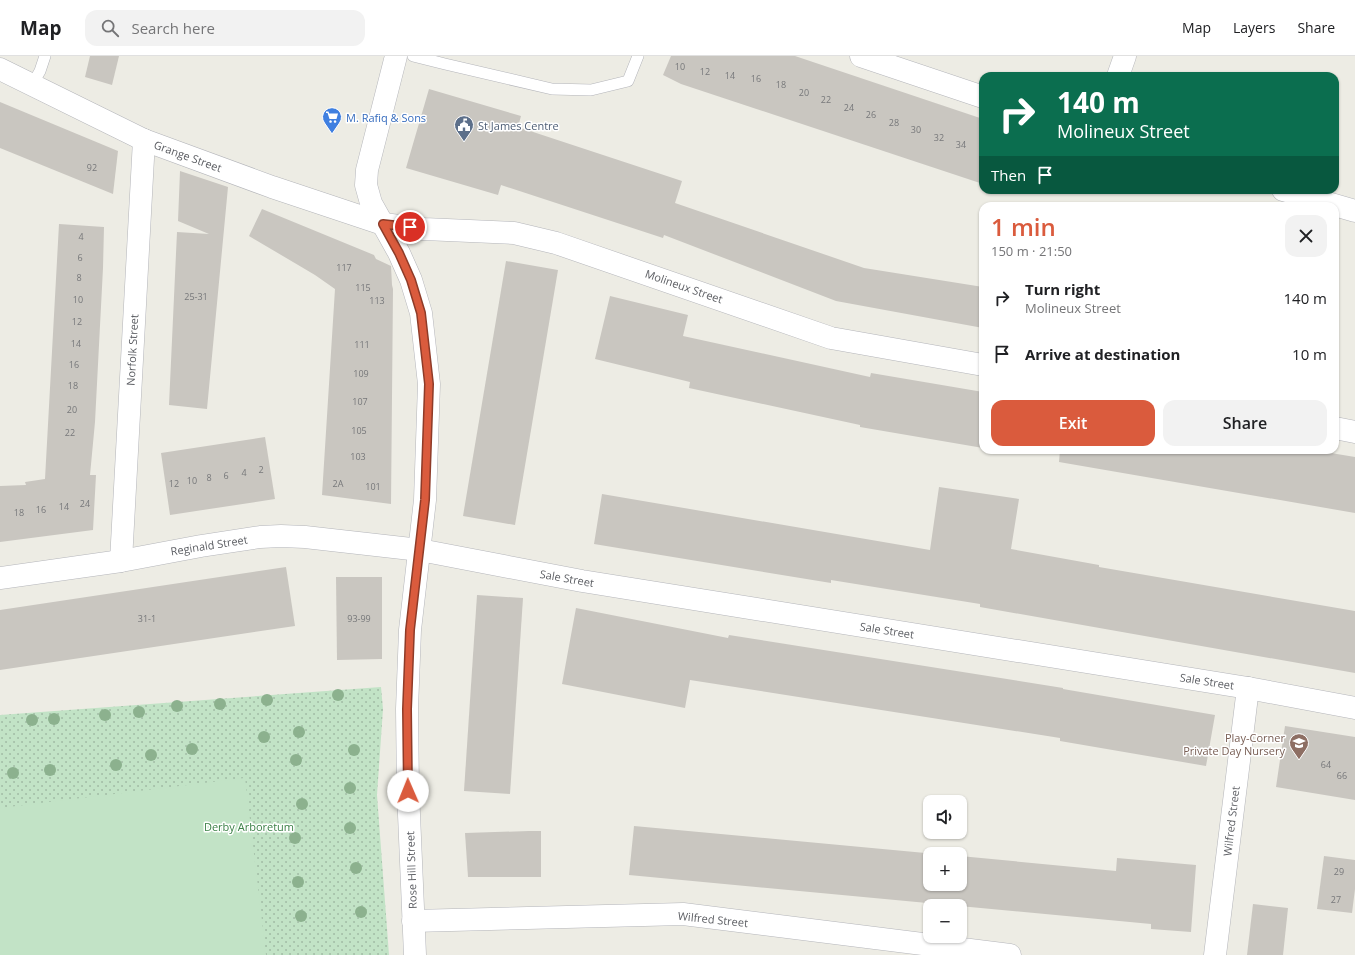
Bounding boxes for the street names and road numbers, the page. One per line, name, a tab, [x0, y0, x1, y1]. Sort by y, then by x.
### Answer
street label: Grange Street	[152, 137, 224, 175]
street label: Molineux Street	[643, 266, 725, 306]
street label: Norfolk Street	[123, 314, 141, 386]
street label: Reginald Street	[169, 532, 249, 558]
street label: Sale Street	[539, 566, 595, 590]
street label: Sale Street	[859, 618, 915, 642]
street label: Sale Street	[1179, 669, 1235, 693]
street label: Wilfred Street	[1219, 785, 1243, 857]
street label: Rose Hill Street	[402, 831, 420, 909]
street label: Wilfred Street	[677, 908, 749, 930]

